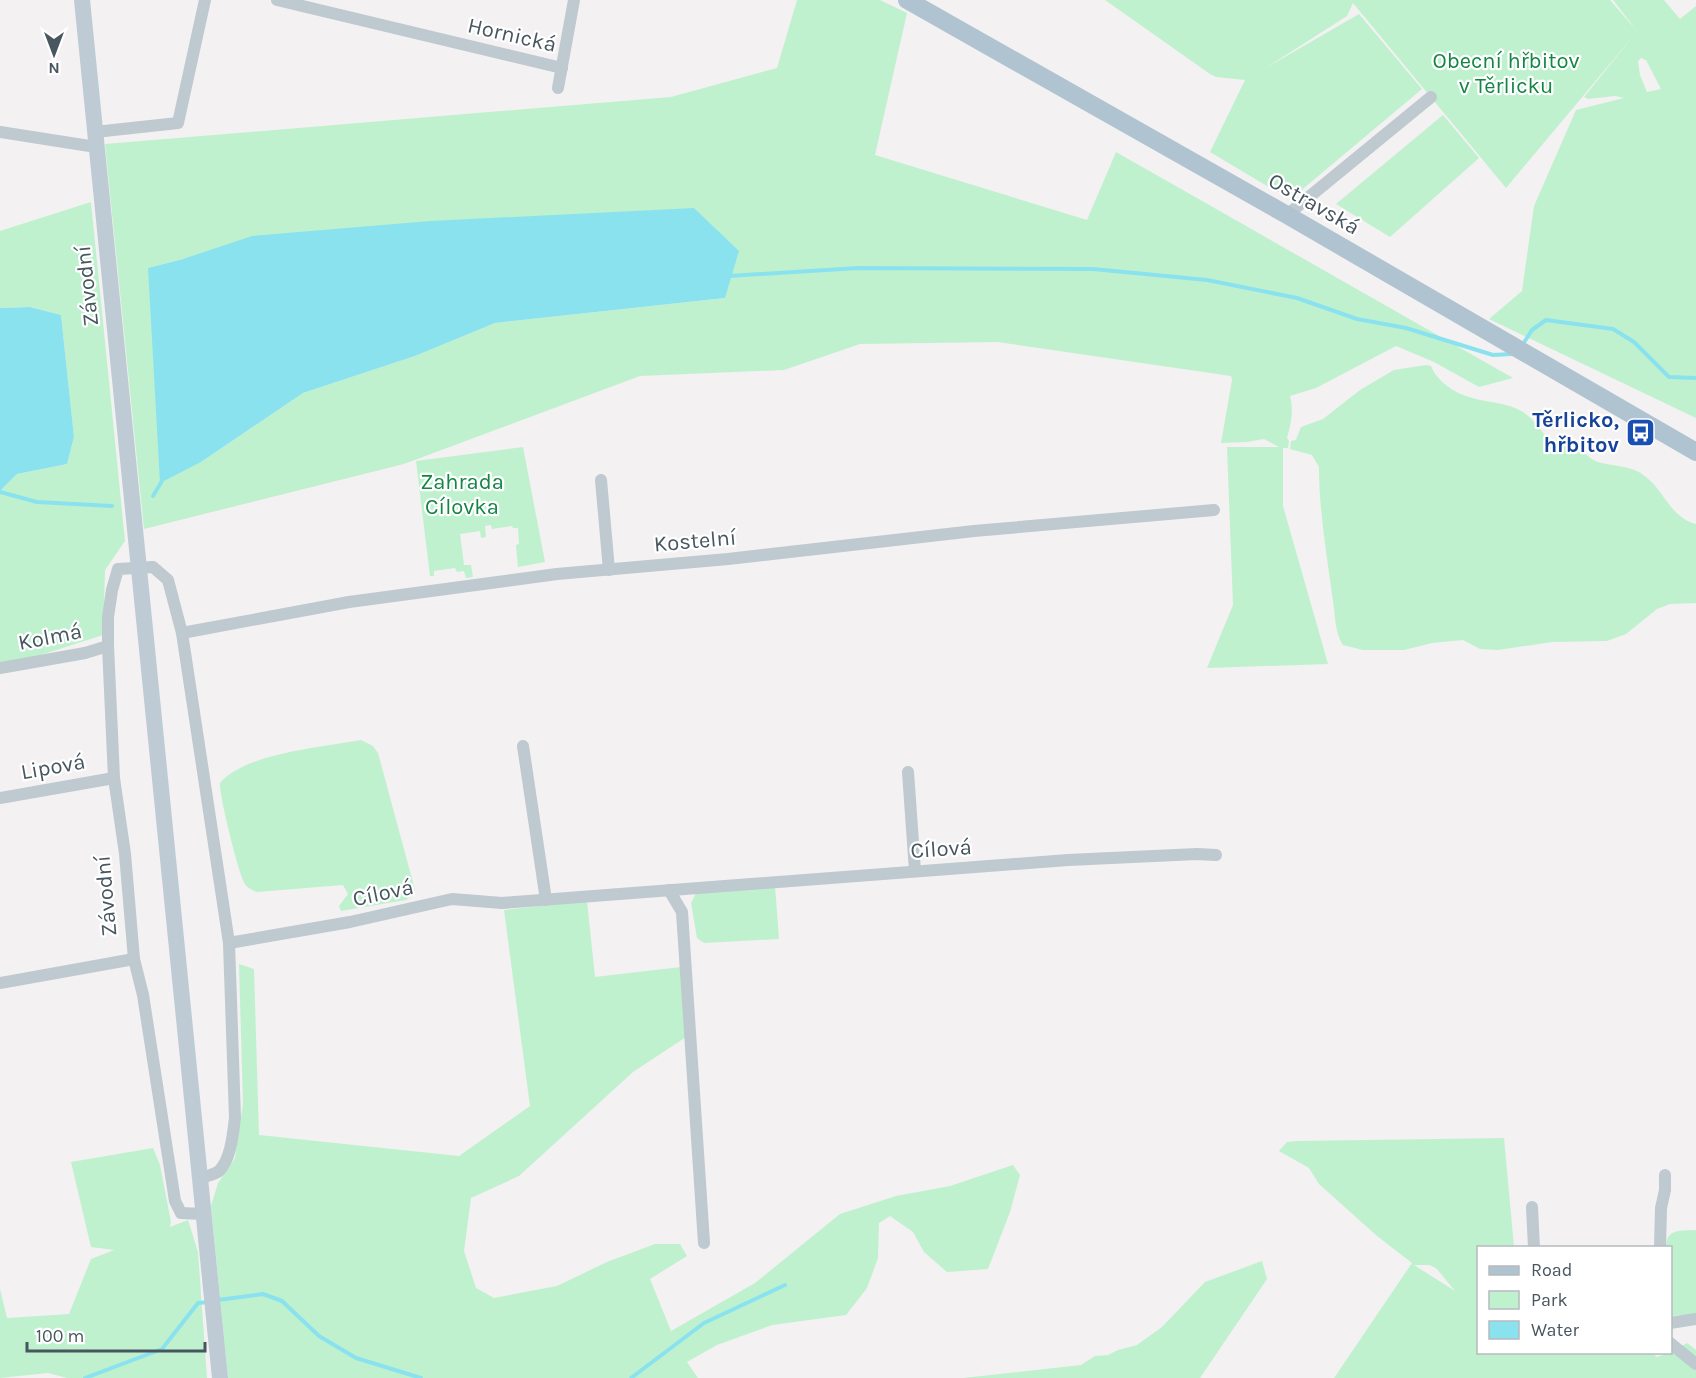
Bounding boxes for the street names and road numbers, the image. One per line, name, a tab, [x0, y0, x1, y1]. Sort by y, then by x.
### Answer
street label: Hornická	[465, 12, 559, 58]
street label: Ostravská	[1264, 167, 1364, 241]
street label: Závodní	[70, 244, 104, 328]
street label: Kostelní	[653, 524, 738, 558]
street label: Kolmá	[16, 618, 84, 656]
street label: Lipová	[19, 749, 87, 785]
street label: Cílová	[909, 834, 973, 864]
street label: Závodní	[89, 854, 122, 938]
street label: Cílová	[350, 874, 416, 912]

